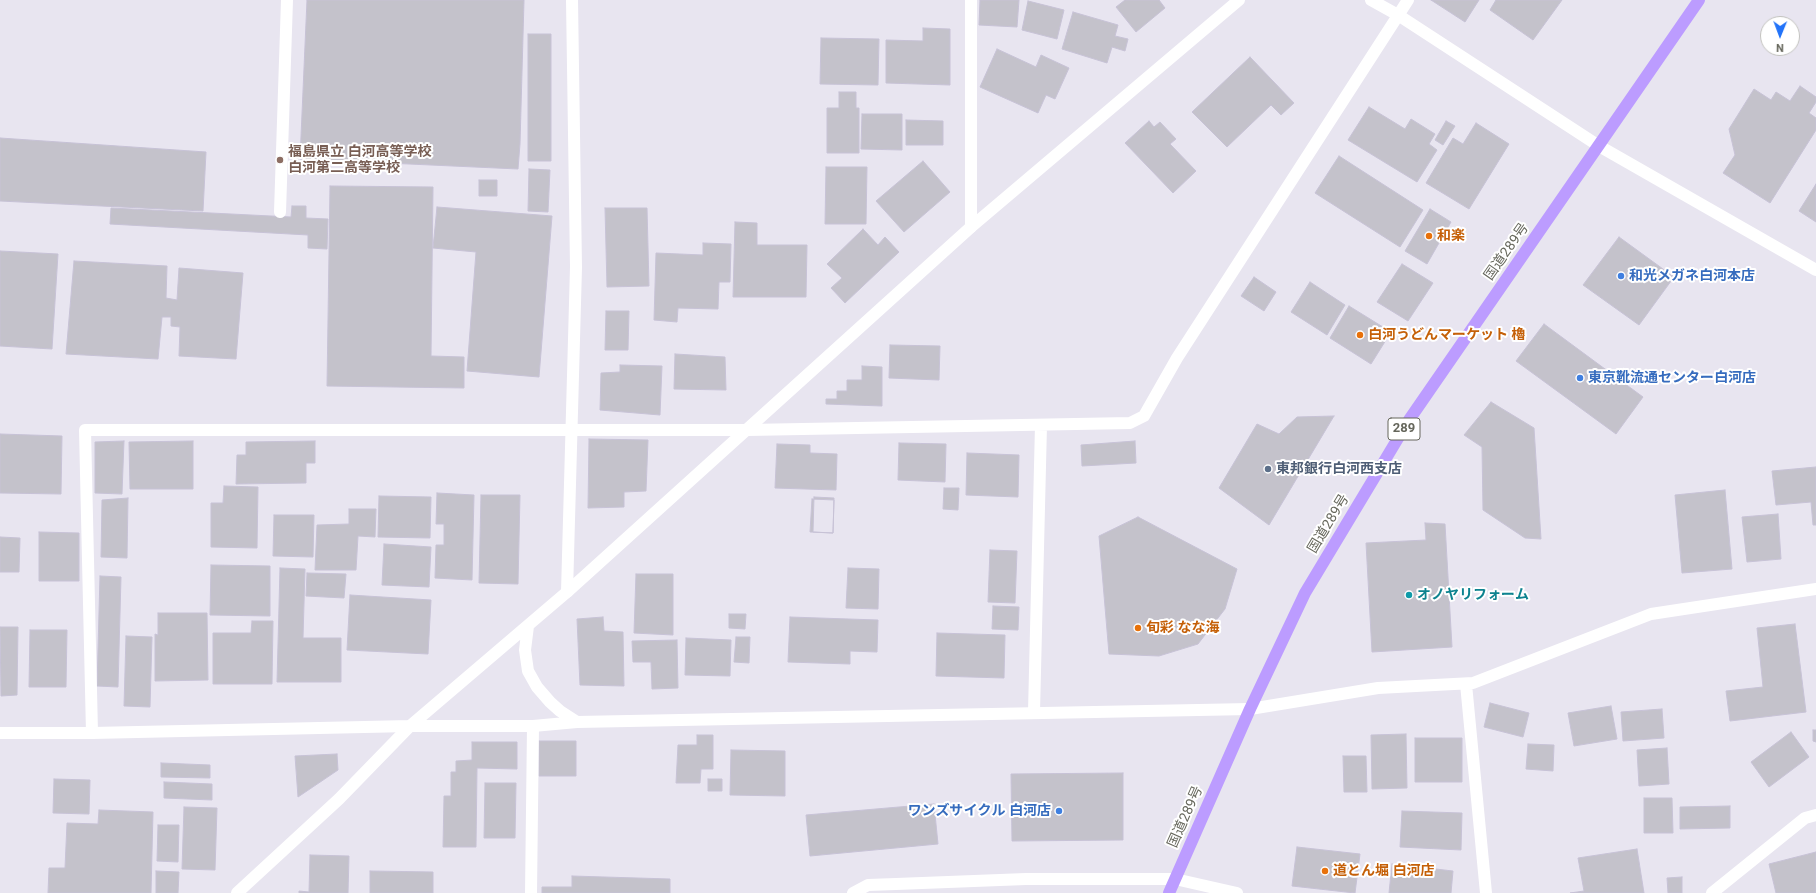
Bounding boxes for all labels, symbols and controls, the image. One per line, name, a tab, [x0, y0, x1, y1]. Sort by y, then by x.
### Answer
north arrow	[1760, 16, 1800, 56]
text: N	[1776, 41, 1784, 54]
place label: 福島県立 白河高等学校 白河第二高等学校	[288, 144, 431, 176]
marker: 福島県立 白河高等学校 白河第二高等学校	[275, 155, 285, 165]
street label: 国道289号	[1481, 220, 1533, 284]
place label: 和楽	[1437, 228, 1465, 244]
marker: 和楽	[1424, 231, 1434, 241]
place label: 和光メガネ白河本店	[1629, 268, 1755, 284]
marker: 和光メガネ白河本店	[1616, 271, 1626, 281]
place label: 白河うどんマーケット 櫓	[1368, 327, 1525, 343]
marker: 白河うどんマーケット 櫓	[1355, 330, 1365, 340]
place label: 東京靴流通センター白河店	[1588, 370, 1756, 386]
marker: 東京靴流通センター白河店	[1575, 373, 1585, 383]
road number: 289	[1388, 418, 1420, 440]
place label: 東邦銀行白河西支店	[1276, 461, 1402, 477]
marker: 東邦銀行白河西支店	[1263, 464, 1273, 474]
street label: 国道289号	[1305, 492, 1353, 556]
place label: オノヤリフォーム	[1417, 587, 1529, 603]
marker: オノヤリフォーム	[1404, 590, 1414, 600]
place label: 旬彩 なな海	[1146, 620, 1219, 636]
marker: 旬彩 なな海	[1133, 623, 1143, 633]
street label: 国道289号	[1165, 784, 1207, 850]
place label: ワンズサイクル 白河店	[908, 803, 1051, 819]
marker: ワンズサイクル 白河店	[1054, 806, 1064, 816]
place label: 道とん堀 白河店	[1333, 863, 1434, 879]
marker: 道とん堀 白河店	[1320, 866, 1330, 876]

